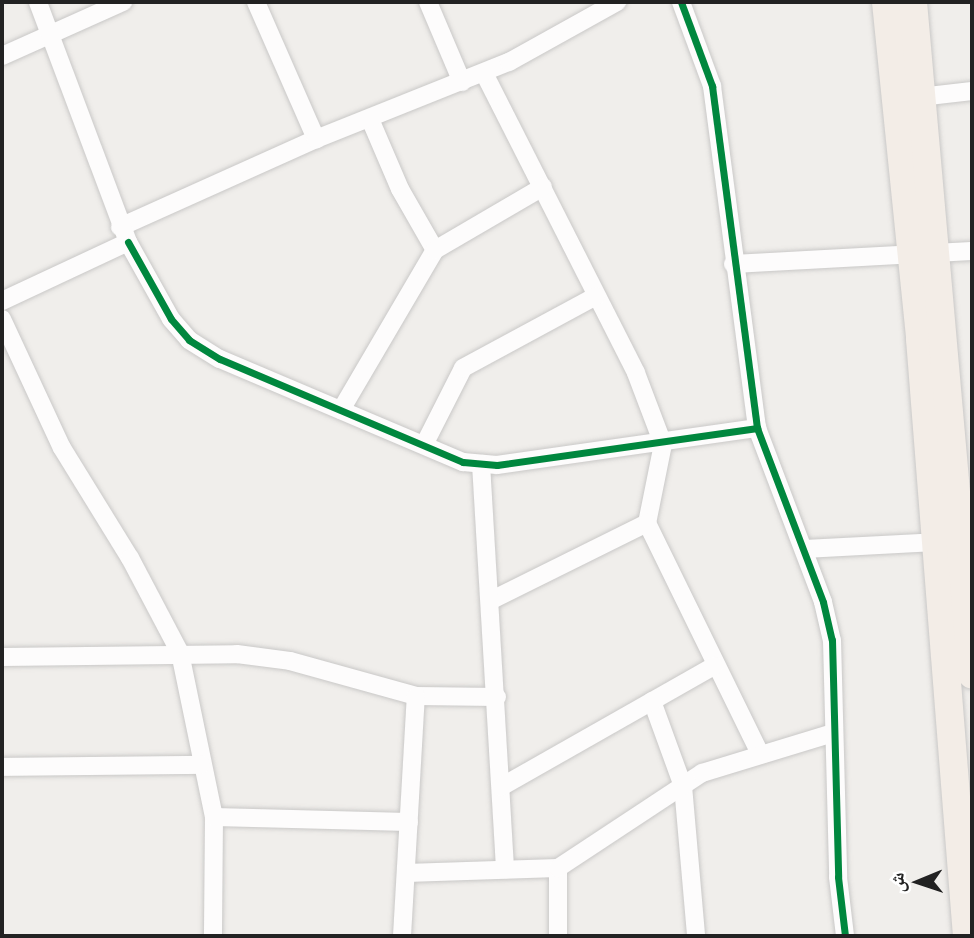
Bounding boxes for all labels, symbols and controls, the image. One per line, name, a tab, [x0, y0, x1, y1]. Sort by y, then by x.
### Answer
north arrow	[883, 847, 953, 917]
text: ش	[884, 872, 910, 893]

